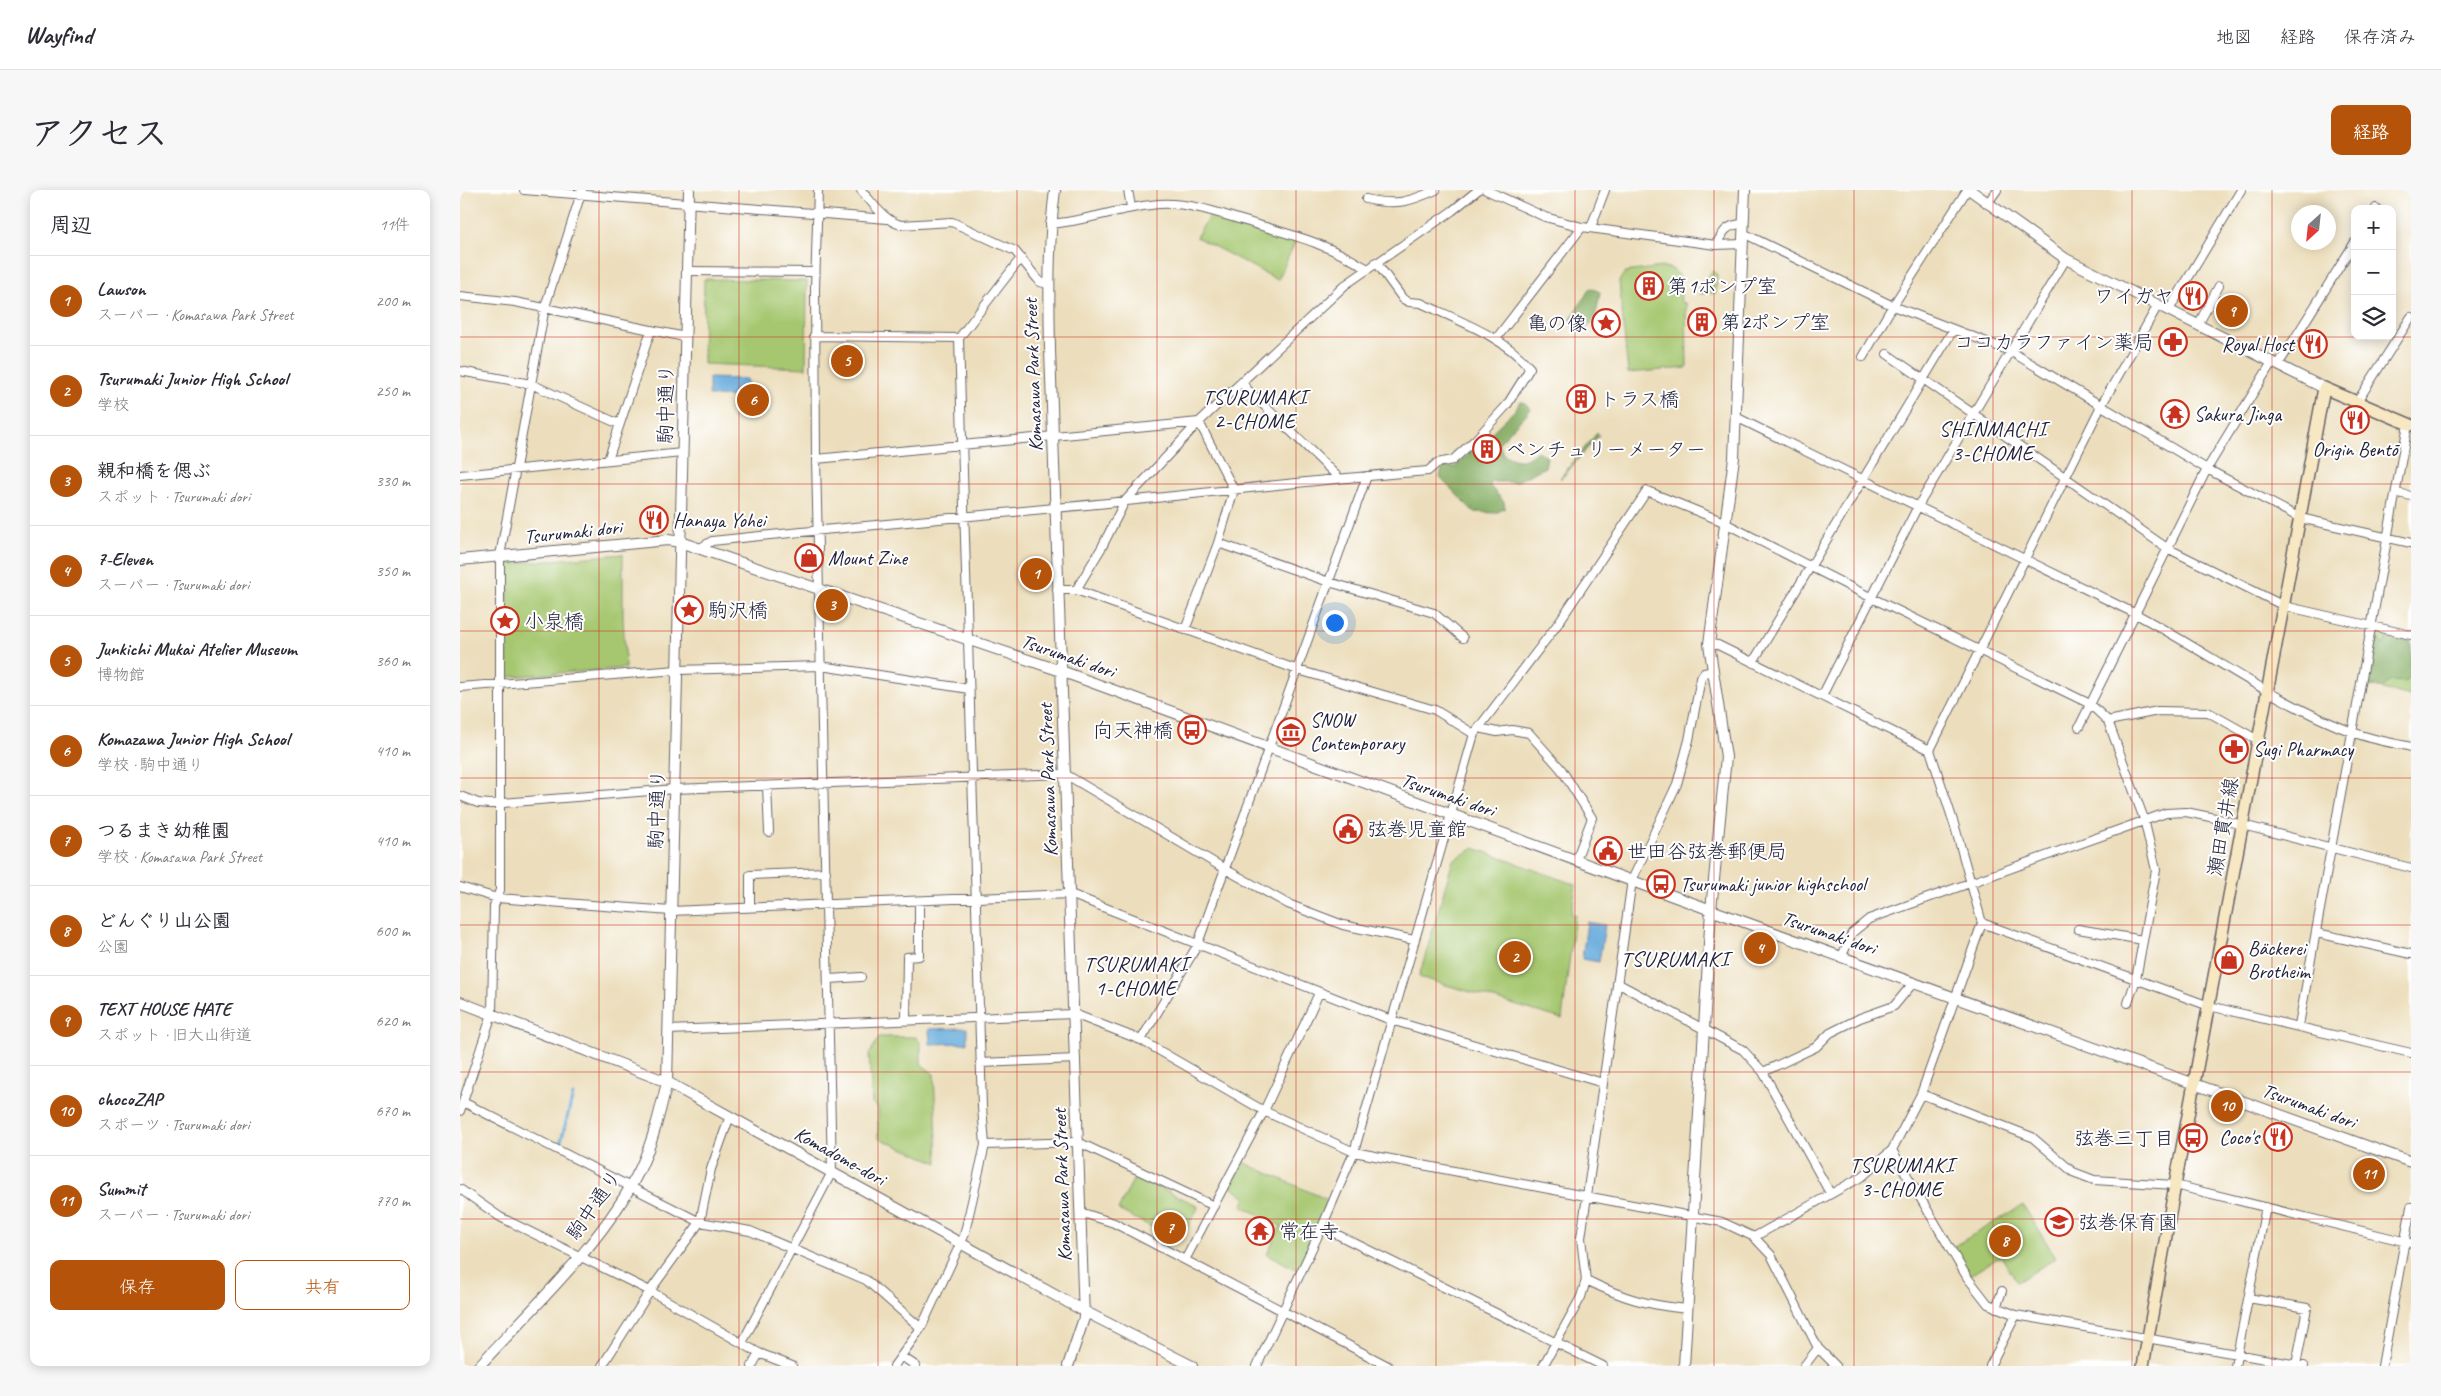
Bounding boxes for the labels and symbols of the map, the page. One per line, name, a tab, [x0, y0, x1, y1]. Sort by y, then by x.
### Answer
north arrow	[2291, 205, 2336, 250]
building icon: 第1ポンプ室	[1634, 271, 1664, 301]
place label: 第1ポンプ室	[1668, 274, 1777, 299]
restaurant icon: ワイガヤ	[2178, 281, 2208, 311]
place label: ワイガヤ	[2094, 284, 2174, 309]
pin: 9	[2216, 292, 2248, 330]
street label: Komasawa Park Street	[1018, 296, 1048, 452]
building icon: 第2ポンプ室	[1687, 307, 1717, 337]
place icon: 亀の像	[1591, 308, 1621, 338]
place label: 第2ポンプ室	[1721, 310, 1830, 335]
place label: 亀の像	[1527, 311, 1587, 336]
pharmacy icon: ココカラファイン薬局	[2158, 327, 2188, 357]
restaurant icon: Royal Host	[2298, 329, 2328, 359]
place label: ココカラファイン薬局	[1954, 330, 2154, 355]
place label: Royal Host	[2222, 332, 2296, 357]
pin: 5	[831, 342, 863, 380]
street label: 駒中通り	[653, 364, 679, 444]
pin: 6	[737, 381, 769, 419]
district label: TSURUMAKI 2-CHOME	[1203, 384, 1311, 434]
building icon: トラス橋	[1566, 384, 1596, 414]
place label: トラス橋	[1600, 387, 1679, 412]
temple icon: Sakura Jinga	[2160, 399, 2190, 429]
place label: Sakura Jinga	[2194, 402, 2283, 427]
restaurant icon: Origin Bentō	[2340, 405, 2370, 435]
district label: SHINMACHI 3-CHOME	[1939, 416, 2050, 466]
building icon: ベンチュリーメーター	[1472, 434, 1502, 464]
place label: ベンチュリーメーター	[1506, 437, 1706, 462]
place label: Origin Bentō	[2312, 437, 2401, 462]
restaurant icon: Hanaya Yohei	[639, 505, 669, 535]
place label: Hanaya Yohei	[673, 508, 767, 533]
street label: Tsurumaki dori	[523, 514, 625, 550]
shop icon: Mount Zine	[794, 543, 824, 573]
place label: Mount Zine	[828, 546, 908, 571]
pin: 1	[1020, 555, 1052, 593]
pin: 3	[816, 586, 848, 624]
place icon: 駒沢橋	[674, 595, 704, 625]
place label: 駒沢橋	[708, 598, 768, 623]
place icon: 小泉橋	[490, 606, 520, 636]
place label: 小泉橋	[524, 609, 584, 634]
your location	[1322, 610, 1348, 636]
street label: Tsurumaki dori	[1018, 628, 1120, 684]
street label: Komasawa Park Street	[1033, 701, 1063, 857]
place label: SNOW Contemporary	[1310, 708, 1407, 756]
bus stop icon: 向天神橋	[1177, 715, 1207, 745]
museum icon: SNOW Contemporary	[1276, 717, 1306, 747]
place label: 向天神橋	[1093, 718, 1173, 743]
pharmacy icon: Sugi Pharmacy	[2219, 734, 2249, 764]
place label: Sugi Pharmacy	[2253, 737, 2355, 762]
street label: Tsurumaki dori	[1398, 767, 1500, 823]
street label: 駒中通り	[643, 769, 671, 849]
street label: 瀬田貫井線	[2202, 776, 2244, 878]
public building icon: 弦巻児童館	[1333, 814, 1363, 844]
place label: 弦巻児童館	[1367, 817, 1467, 842]
public building icon: 世田谷弦巻郵便局	[1593, 836, 1623, 866]
place label: 世田谷弦巻郵便局	[1627, 839, 1787, 864]
bus stop icon: Tsurumaki junior highschool	[1646, 869, 1676, 899]
place label: Tsurumaki junior highschool	[1680, 872, 1869, 897]
street label: Tsurumaki dori	[1779, 905, 1881, 961]
pin: 4	[1744, 929, 1776, 967]
place label: Bäckerei Brotheim	[2248, 936, 2312, 984]
pin: 2	[1499, 938, 1531, 976]
district label: TSURUMAKI	[1620, 945, 1734, 973]
shop icon: Bäckerei Brotheim	[2214, 945, 2244, 975]
district label: TSURUMAKI 1-CHOME	[1084, 951, 1192, 1001]
street label: Tsurumaki dori	[2259, 1078, 2361, 1135]
pin: 10	[2211, 1087, 2243, 1125]
street label: Komasawa Park Street	[1047, 1106, 1077, 1262]
street label: Komadome-dori	[790, 1121, 892, 1192]
restaurant icon: Coco's	[2263, 1122, 2293, 1152]
bus stop icon: 弦巻三丁目	[2178, 1123, 2208, 1153]
place label: Coco's	[2219, 1125, 2261, 1150]
place label: 弦巻三丁目	[2074, 1126, 2174, 1151]
district label: TSURUMAKI 3-CHOME	[1850, 1152, 1958, 1202]
pin: 11	[2353, 1155, 2385, 1193]
street label: 駒中通り	[561, 1165, 627, 1245]
school or university icon: 弦巻保育園	[2044, 1207, 2074, 1237]
pin: 7	[1154, 1209, 1186, 1247]
place label: 弦巻保育園	[2078, 1210, 2178, 1235]
temple icon: 常在寺	[1245, 1216, 1275, 1246]
place label: 常在寺	[1279, 1219, 1339, 1244]
pin: 8	[1989, 1222, 2021, 1260]

